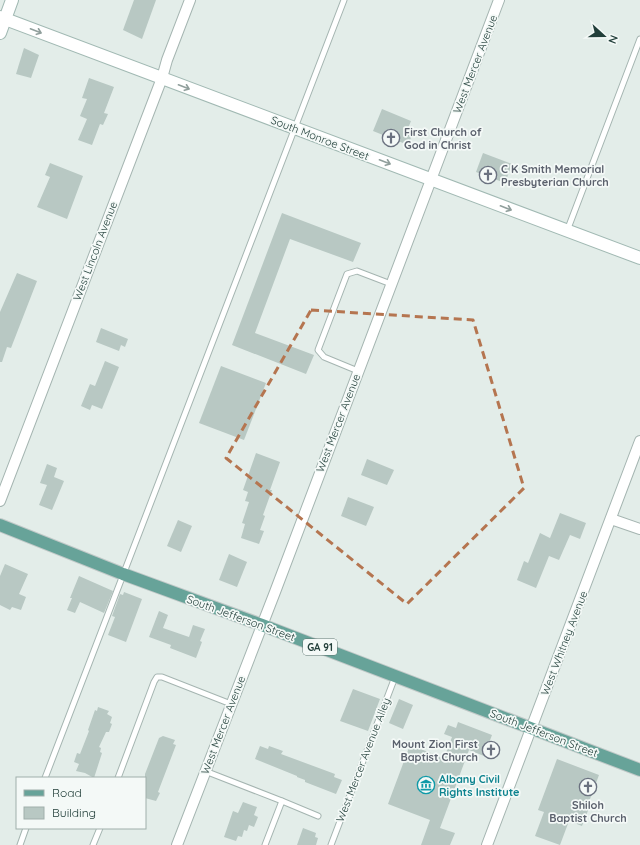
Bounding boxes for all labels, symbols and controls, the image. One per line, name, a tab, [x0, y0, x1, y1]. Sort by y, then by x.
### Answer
street label: West Mercer Avenue	[450, 13, 500, 115]
north arrow	[584, 16, 624, 56]
one-way arrow	[30, 27, 42, 35]
text: N	[605, 33, 621, 46]
one-way arrow	[178, 83, 190, 91]
street label: South Monroe Street	[269, 113, 371, 163]
place label: First Church of God in Christ	[404, 125, 482, 152]
church icon: First Church of God in Christ	[381, 128, 401, 148]
one-way arrow	[378, 159, 390, 167]
place label: C K Smith Memorial Presbyterian Church	[501, 162, 609, 189]
church icon: C K Smith Memorial Presbyterian Church	[478, 165, 498, 185]
street label: West Lincoln Avenue	[70, 199, 120, 303]
one-way arrow	[500, 205, 513, 212]
street label: West Mercer Avenue	[313, 372, 363, 474]
street label: West Whitney Avenue	[538, 589, 590, 697]
street label: South Jefferson Street	[185, 592, 297, 644]
road number: GA 91	[303, 639, 337, 655]
street label: West Mercer Avenue	[198, 674, 248, 776]
street label: West Mercer Avenue Alley	[333, 696, 393, 824]
street label: South Jefferson Street	[488, 706, 600, 760]
place label: Mount Zion First Baptist Church	[392, 737, 478, 764]
church icon: Mount Zion First Baptist Church	[481, 740, 501, 760]
place label: Albany Civil Rights Institute	[439, 772, 520, 799]
museum icon: Albany Civil Rights Institute	[416, 775, 436, 795]
legend	[16, 777, 146, 829]
church icon: Shiloh Baptist Church	[578, 777, 598, 797]
text: Road	[52, 785, 82, 800]
place label: Shiloh Baptist Church	[549, 798, 627, 825]
text: Building	[52, 805, 96, 820]

